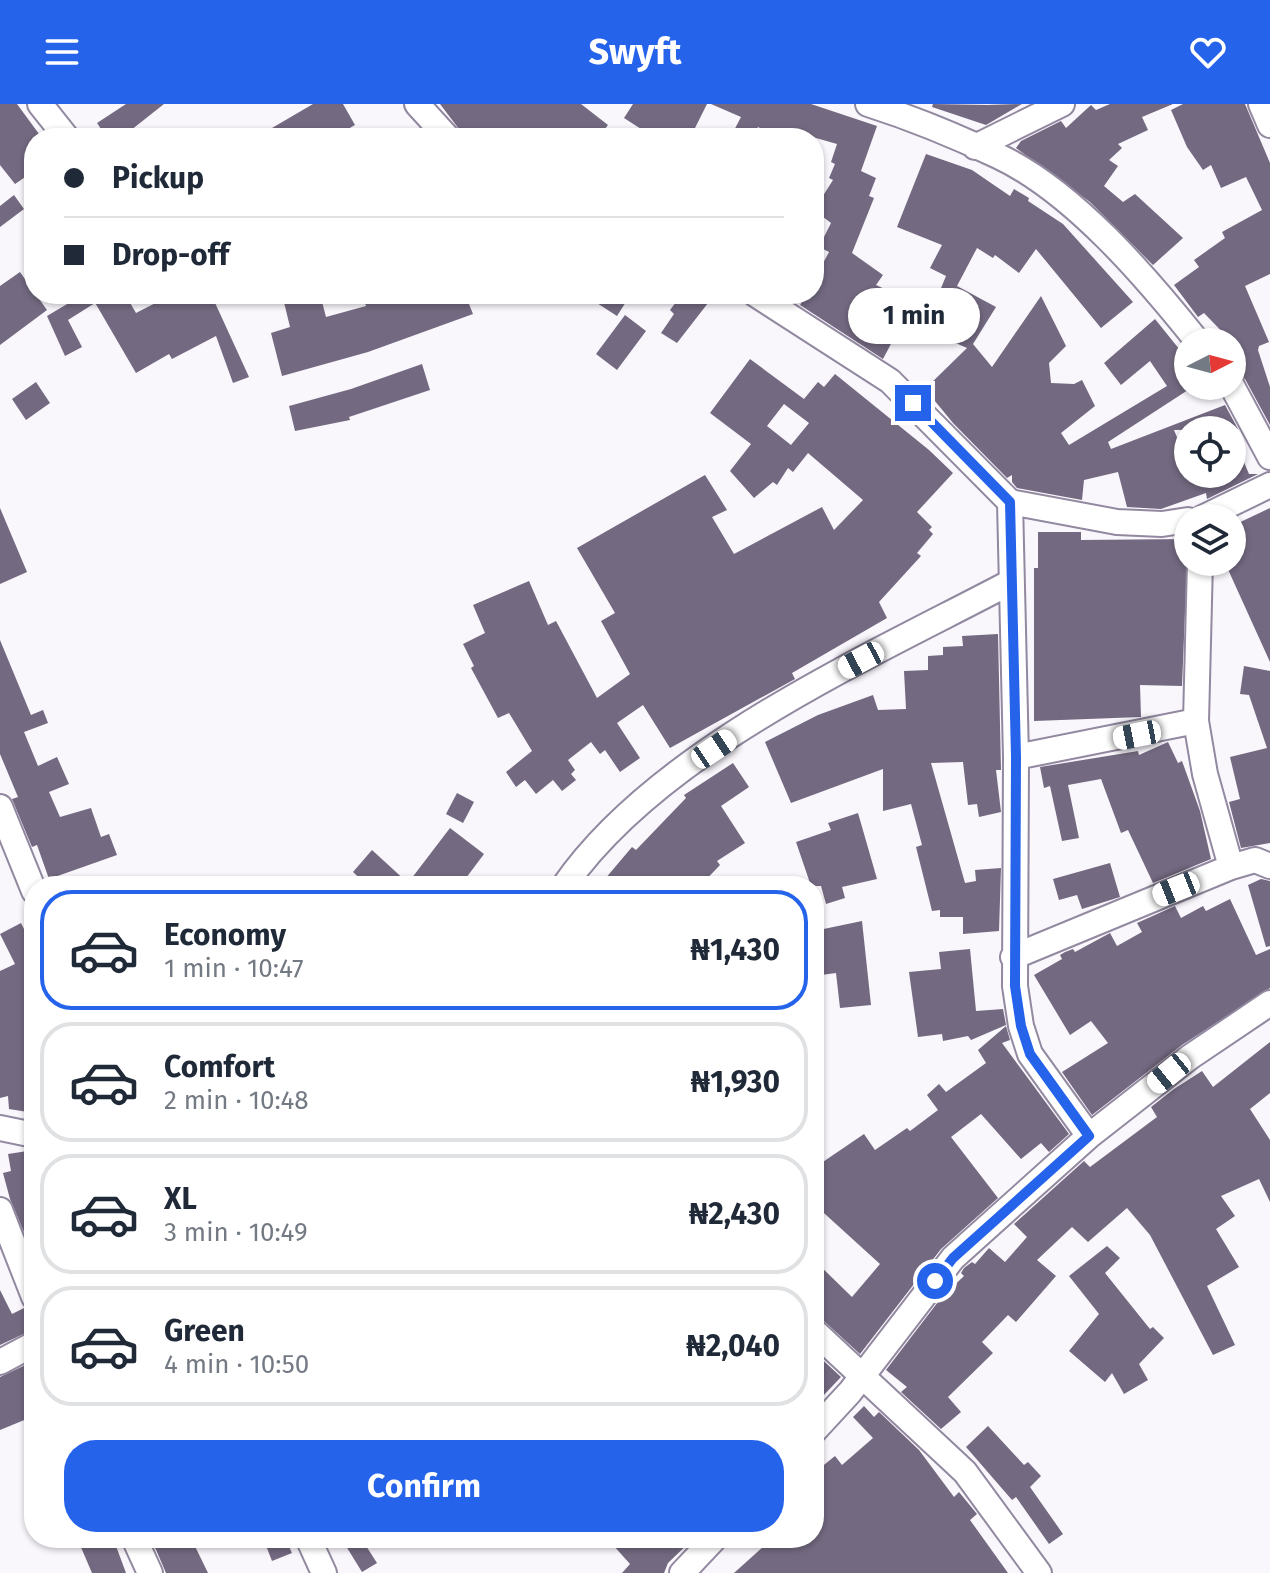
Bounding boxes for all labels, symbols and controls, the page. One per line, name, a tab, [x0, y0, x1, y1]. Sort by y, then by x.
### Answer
icon: menu	[40, 30, 84, 74]
text: Swyft	[589, 30, 681, 74]
icon: heart	[1186, 30, 1230, 74]
text: Pickup	[112, 160, 204, 196]
text: Drop-off	[112, 237, 229, 273]
callout: 1 min	[847, 287, 979, 343]
text: 1 min	[883, 300, 945, 331]
north arrow	[1174, 328, 1246, 400]
map controls	[1174, 328, 1246, 576]
route end	[895, 385, 931, 421]
button: locate	[1174, 416, 1246, 488]
button: layers	[1174, 504, 1246, 576]
car	[834, 638, 888, 682]
car	[1111, 719, 1163, 751]
car	[687, 726, 741, 772]
car	[1149, 869, 1203, 909]
icon: car	[68, 914, 140, 986]
text: Economy	[164, 917, 286, 953]
text: ₦1,430	[690, 932, 780, 968]
text: 1 min · 10:47	[164, 953, 304, 984]
icon: car	[68, 1046, 140, 1118]
text: Comfort	[164, 1049, 275, 1085]
car	[1143, 1049, 1195, 1097]
text: ₦1,930	[691, 1064, 780, 1100]
text: 2 min · 10:48	[164, 1085, 309, 1116]
icon: car	[68, 1178, 140, 1250]
text: XL	[164, 1181, 197, 1217]
text: ₦2,430	[689, 1196, 780, 1232]
text: 3 min · 10:49	[164, 1217, 308, 1248]
route start	[917, 1263, 953, 1299]
icon: car	[68, 1310, 140, 1382]
text: Green	[164, 1313, 245, 1349]
text: ₦2,040	[686, 1328, 780, 1364]
text: 4 min · 10:50	[164, 1349, 309, 1380]
button: Confirm	[64, 1440, 784, 1532]

